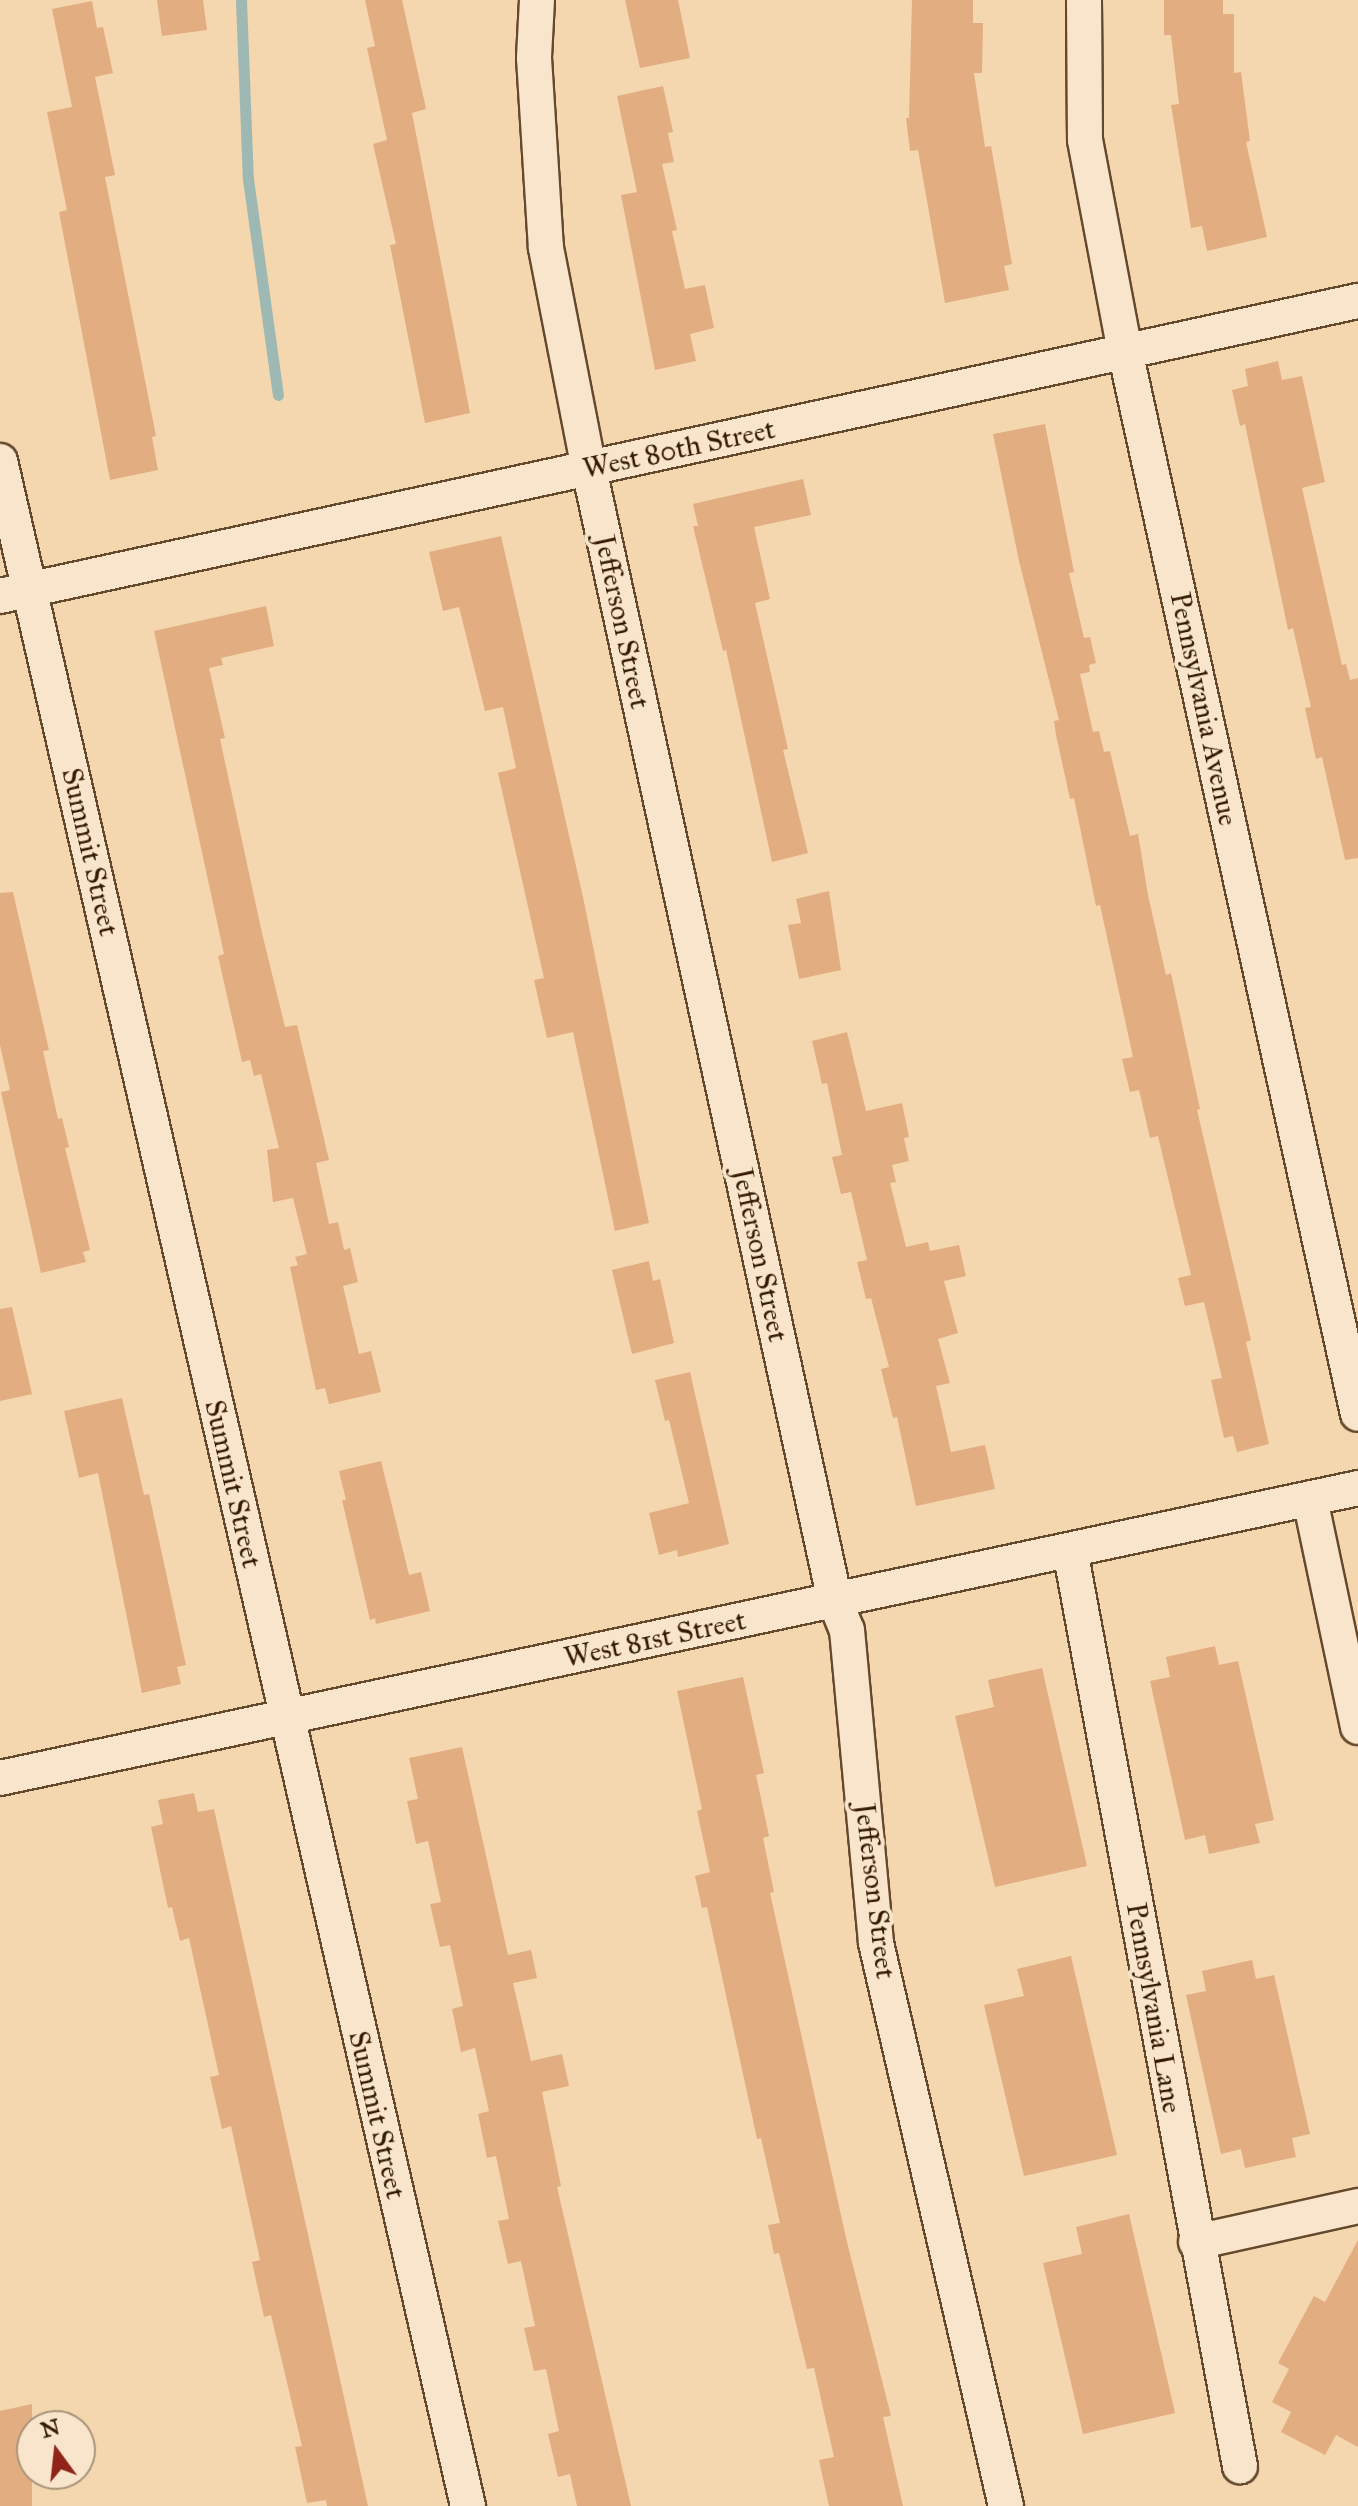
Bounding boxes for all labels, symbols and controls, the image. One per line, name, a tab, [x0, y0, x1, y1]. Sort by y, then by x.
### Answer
street label: West 80th Street	[580, 412, 778, 486]
street label: Jefferson Street	[587, 532, 657, 712]
street label: Pennsylvania Avenue	[1163, 589, 1245, 829]
street label: Summit Street	[54, 765, 126, 939]
street label: Jefferson Street	[725, 1165, 795, 1345]
street label: Summit Street	[197, 1397, 269, 1571]
street label: West 81st Street	[561, 1603, 749, 1675]
street label: Jefferson Street	[848, 1801, 902, 1981]
street label: Pennsylvania Lane	[1119, 1900, 1189, 2116]
street label: Summit Street	[341, 2028, 413, 2202]
north arrow	[16, 2410, 96, 2490]
text: N	[38, 2413, 63, 2444]

